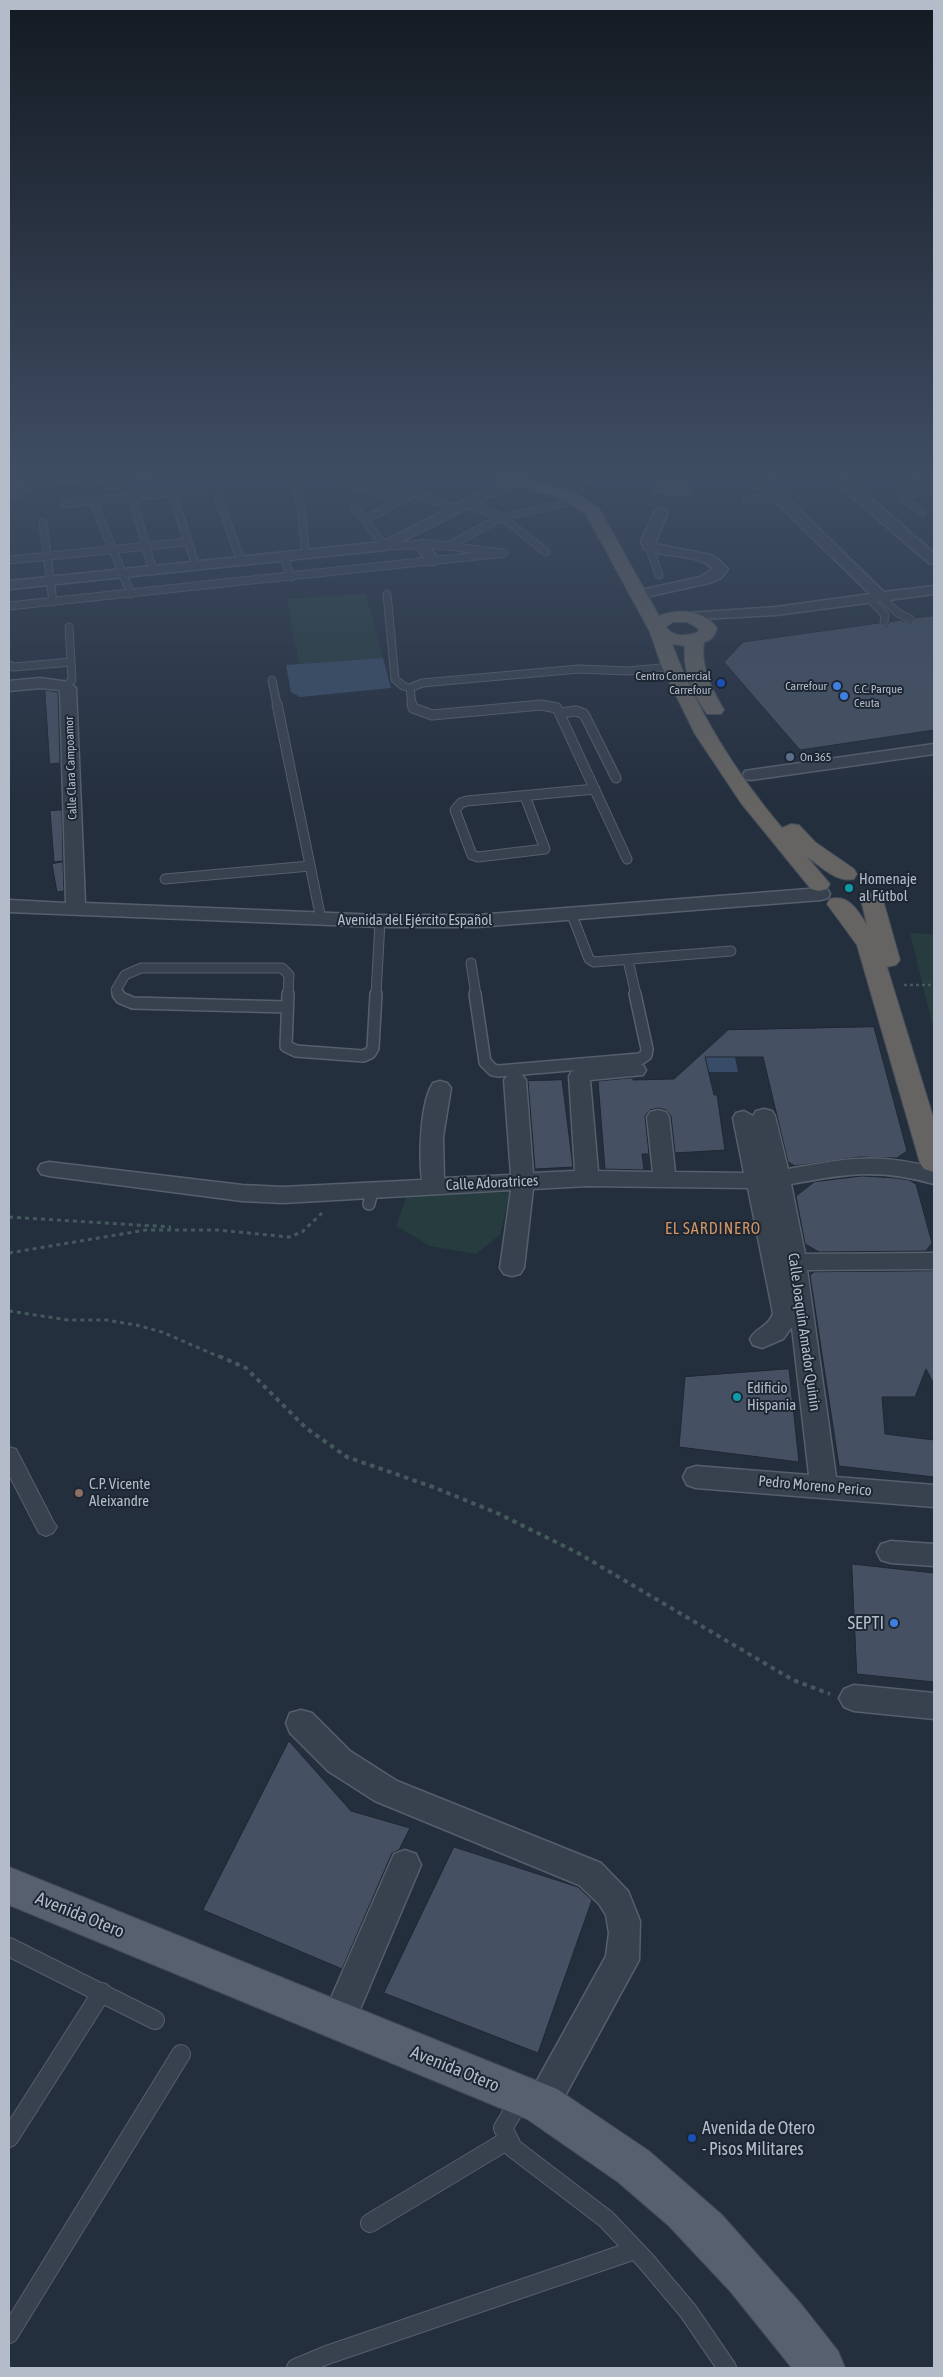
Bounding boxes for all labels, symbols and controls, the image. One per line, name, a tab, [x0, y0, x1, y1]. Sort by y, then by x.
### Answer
place label: Centro Comercial Carrefour	[635, 669, 711, 697]
marker: Centro Comercial Carrefour	[715, 677, 727, 689]
place label: Carrefour	[785, 679, 827, 693]
marker: Carrefour	[831, 680, 843, 692]
place label: C.C. Parque Ceuta	[854, 682, 902, 710]
marker: C.C. Parque Ceuta	[838, 690, 850, 702]
street label: Calle Clara Campoamor	[62, 716, 80, 820]
place label: On 365	[800, 750, 831, 764]
marker: On 365	[784, 751, 796, 763]
place label: Homenaje al Fútbol	[859, 870, 917, 905]
marker: Homenaje al Fútbol	[843, 882, 855, 894]
street label: Avenida del Ejército Español	[338, 911, 492, 929]
street label: Calle Adoratrices	[445, 1172, 539, 1194]
district label: EL SARDINERO	[663, 1219, 763, 1239]
street label: Calle Joaquín Amador Quinin	[784, 1252, 824, 1412]
place label: Edificio Hispania	[747, 1379, 796, 1414]
marker: Edificio Hispania	[731, 1391, 743, 1403]
street label: Pedro Moreno Perico	[758, 1472, 872, 1500]
place label: C.P. Vicente Aleixandre	[89, 1475, 150, 1510]
marker: C.P. Vicente Aleixandre	[73, 1487, 85, 1499]
place label: SEPTI	[847, 1612, 884, 1634]
marker: SEPTI	[888, 1617, 900, 1629]
street label: Avenida Otero	[32, 1887, 128, 1943]
street label: Avenida Otero	[407, 2041, 503, 2097]
place label: Avenida de Otero - Pisos Militares	[702, 2117, 815, 2160]
marker: Avenida de Otero - Pisos Militares	[686, 2132, 698, 2144]

